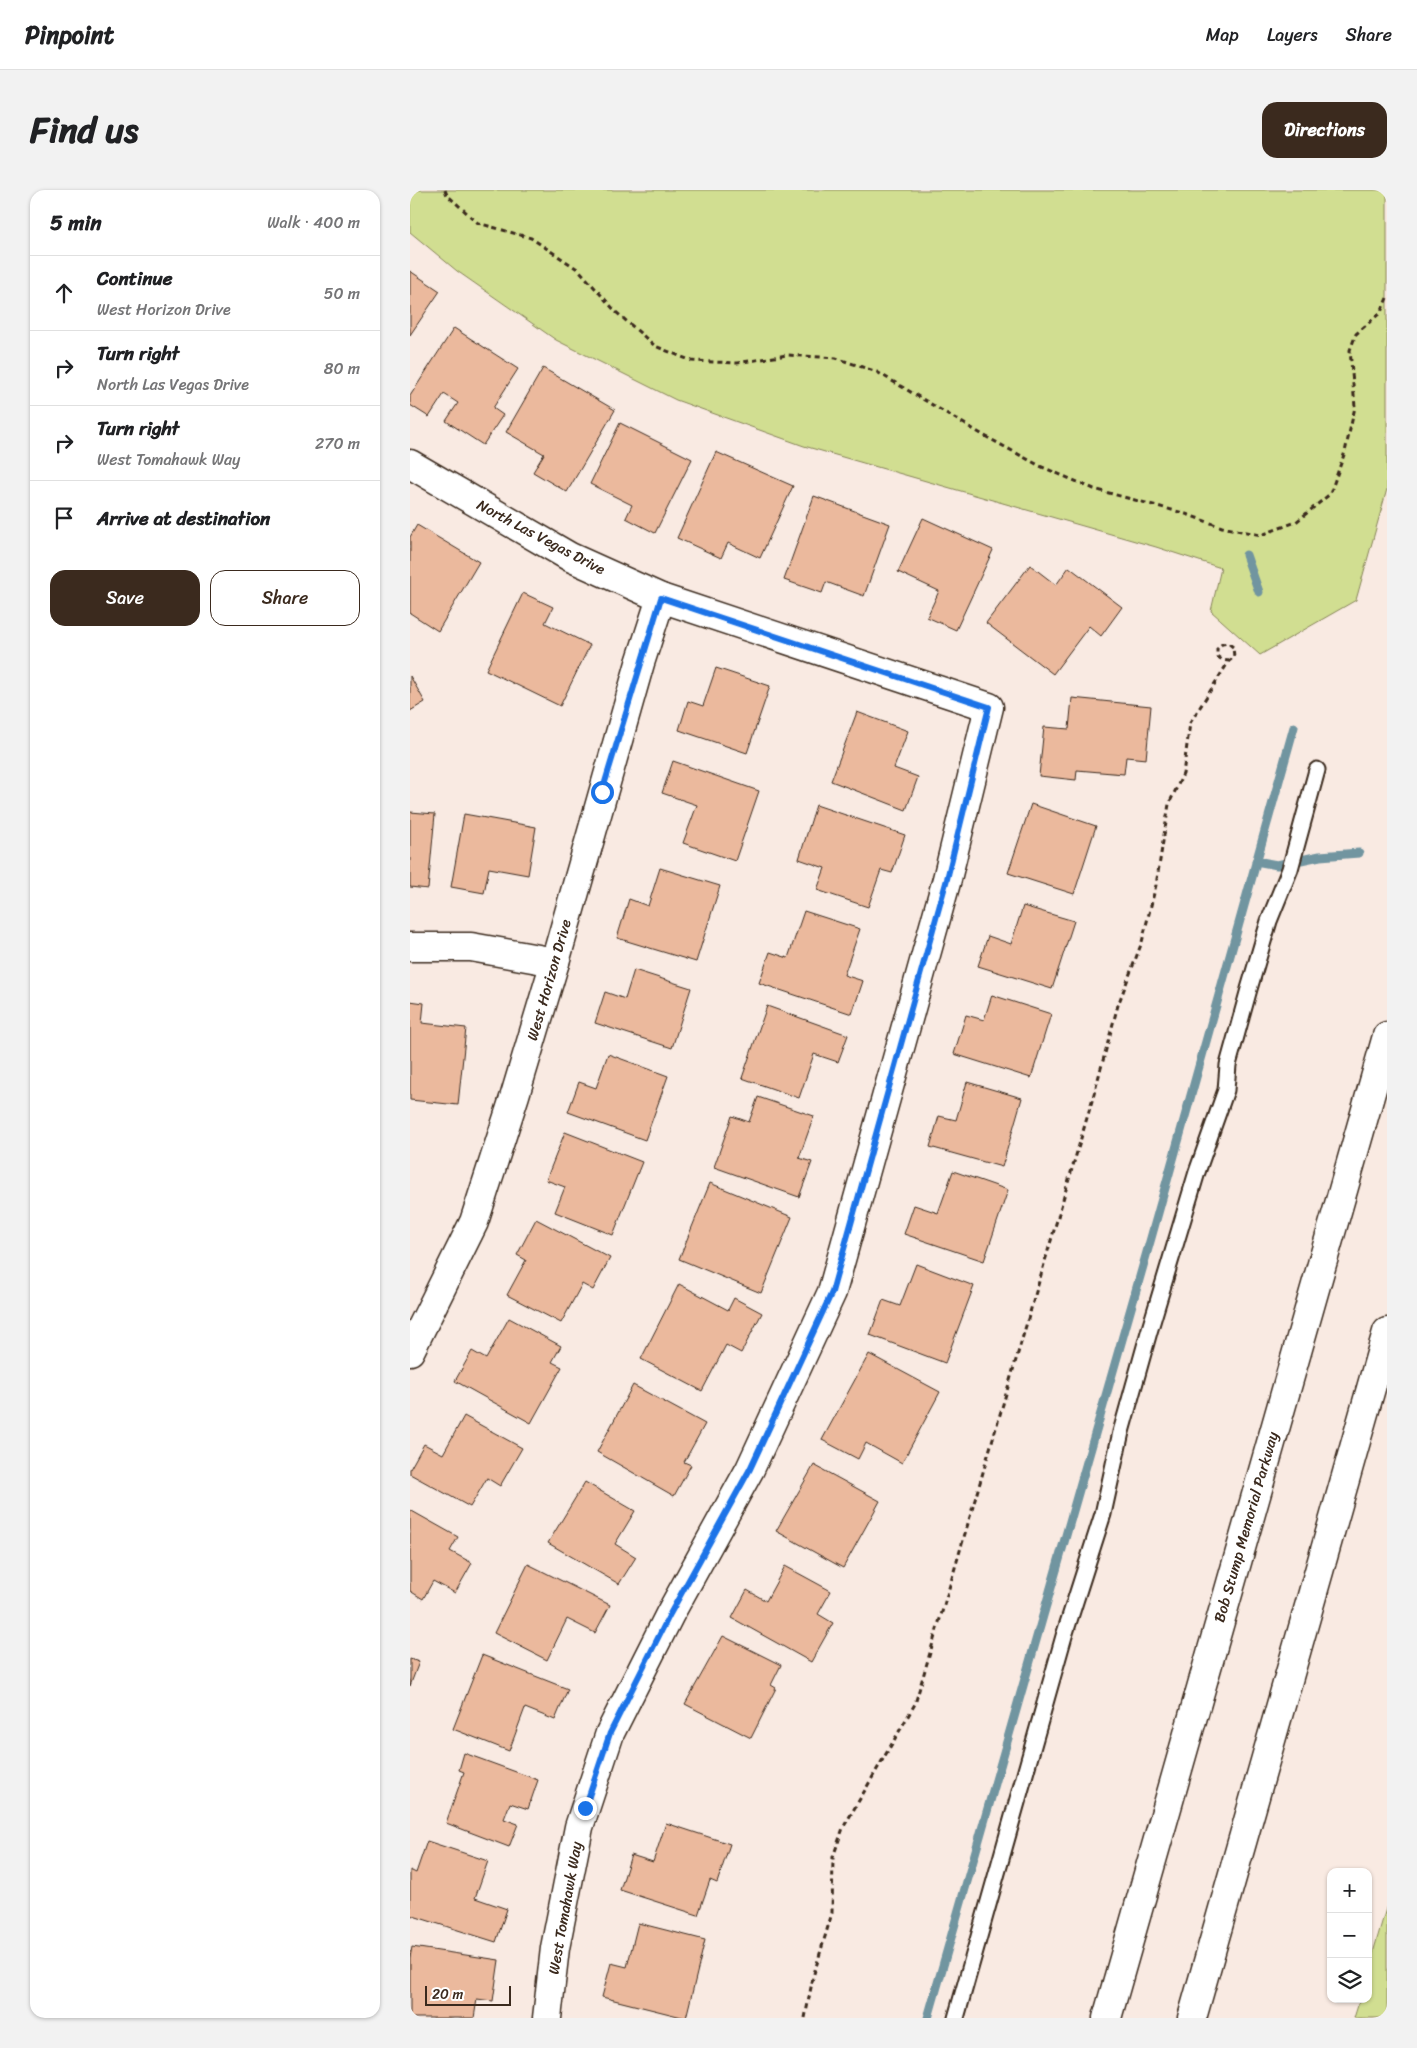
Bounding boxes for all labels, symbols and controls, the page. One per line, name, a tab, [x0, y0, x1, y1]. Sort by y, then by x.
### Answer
text: Pinpoint	[25, 14, 114, 56]
text: Map	[1206, 19, 1239, 51]
text: Layers	[1267, 19, 1318, 51]
text: Share	[1346, 19, 1392, 51]
text: Find us	[30, 99, 138, 161]
button: Directions	[1262, 102, 1387, 158]
text: 5 min	[50, 204, 102, 242]
text: Walk · 400 m	[267, 208, 360, 237]
text: Continue	[97, 262, 173, 295]
icon: ahead	[50, 279, 78, 307]
text: 50 m	[324, 279, 360, 308]
text: West Horizon Drive	[97, 295, 231, 324]
text: Turn right	[97, 337, 179, 370]
icon: right	[50, 354, 78, 382]
text: 80 m	[324, 354, 360, 383]
text: North Las Vegas Drive	[97, 370, 249, 399]
text: Turn right	[97, 412, 179, 445]
icon: right	[50, 429, 78, 457]
text: 270 m	[315, 429, 360, 458]
text: West Tomahawk Way	[97, 445, 240, 474]
street label: North Las Vegas Drive	[472, 492, 610, 582]
text: Arrive at destination	[97, 502, 270, 535]
icon: arrive	[50, 504, 78, 532]
button: Save	[50, 570, 200, 626]
button: Share	[210, 570, 360, 626]
route start	[591, 781, 614, 804]
street label: West Horizon Drive	[519, 916, 579, 1044]
street label: Bob Stump Memorial Parkway	[1206, 1428, 1286, 1626]
route end	[574, 1797, 597, 1820]
street label: West Tomahawk Way	[541, 1839, 590, 1976]
map controls	[1327, 1868, 1372, 2003]
button: +	[1327, 1868, 1372, 1913]
button: −	[1327, 1913, 1372, 1958]
button: layers	[1327, 1958, 1372, 2003]
text: 20 m	[432, 1982, 463, 2007]
scale bar	[425, 1983, 511, 2006]

